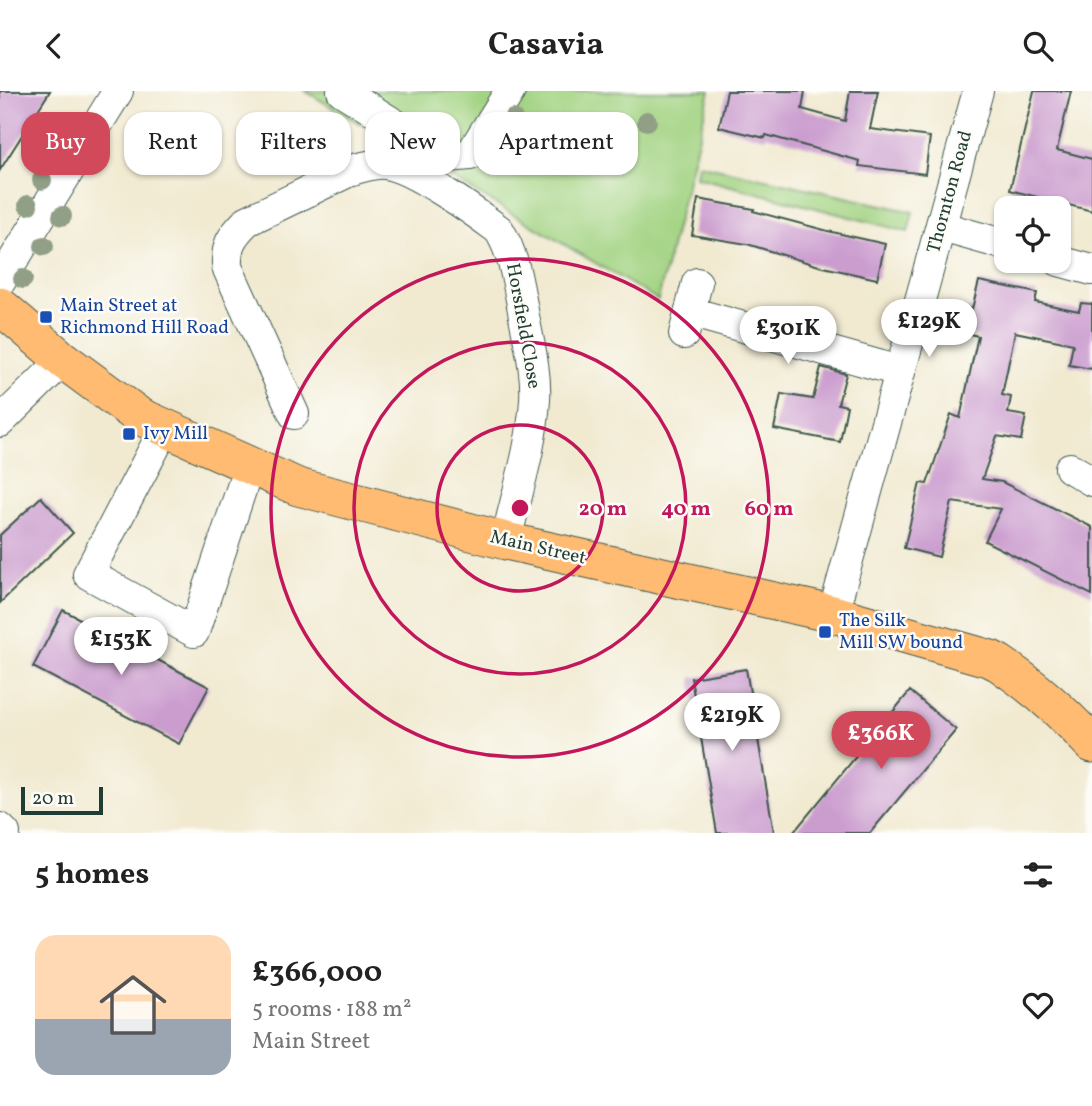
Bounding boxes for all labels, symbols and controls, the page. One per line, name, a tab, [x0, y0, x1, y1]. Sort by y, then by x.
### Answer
text: Casavia	[488, 24, 604, 68]
icon: back	[35, 27, 73, 65]
icon: search	[1019, 27, 1057, 65]
chip: Buy	[21, 112, 110, 175]
chip: Rent	[124, 112, 222, 175]
chip: Filters	[236, 112, 351, 175]
chip: New	[365, 112, 460, 175]
chip: Apartment	[474, 112, 638, 175]
street label: Thornton Road	[921, 128, 979, 256]
map controls	[994, 196, 1071, 273]
button: locate	[994, 196, 1071, 273]
street label: Horsfield Close	[499, 261, 547, 391]
place label: Main Street at Richmond Hill Road	[60, 293, 229, 341]
pin: £129K	[880, 299, 978, 359]
text: £129K	[897, 306, 961, 338]
pin: £301K	[739, 307, 837, 366]
marker: Main Street at Richmond Hill Road	[38, 309, 54, 325]
text: £301K	[756, 313, 820, 345]
place label: Ivy Mill	[143, 421, 208, 447]
marker: Ivy Mill	[121, 426, 137, 442]
text: 20 m	[579, 495, 627, 524]
text: 40 m	[661, 495, 711, 524]
text: 60 m	[745, 495, 793, 524]
centre of rings	[508, 496, 532, 520]
street label: Main Street	[487, 524, 589, 572]
place label: The Silk Mill SW bound	[839, 608, 963, 656]
pin: £153K	[72, 617, 170, 677]
text: £153K	[90, 624, 152, 656]
marker: The Silk Mill SW bound	[817, 624, 833, 640]
pin: £219K	[683, 693, 781, 753]
text: £219K	[700, 700, 764, 732]
pin: £366K	[832, 711, 930, 771]
text: £366K	[848, 718, 914, 750]
scale bar	[21, 784, 103, 816]
text: 20 m	[32, 786, 74, 812]
text: 5 homes	[35, 854, 149, 896]
icon: filters	[1019, 856, 1057, 894]
text: £366,000	[252, 952, 382, 994]
icon: home	[91, 963, 175, 1047]
icon: heart	[1019, 986, 1057, 1024]
text: 5 rooms · 188 m²	[252, 994, 411, 1026]
text: Main Street	[252, 1026, 370, 1058]

